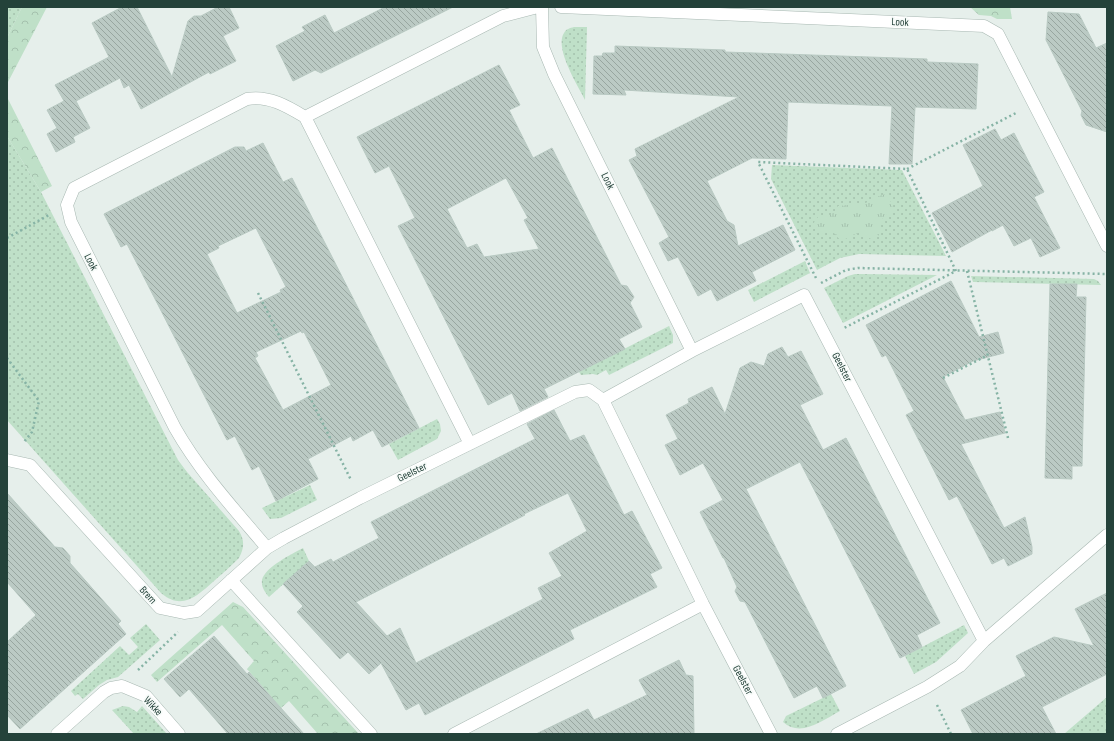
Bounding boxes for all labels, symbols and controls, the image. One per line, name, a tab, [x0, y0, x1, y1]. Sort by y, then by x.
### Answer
street label: Look	[891, 15, 910, 29]
street label: Look	[598, 170, 618, 192]
street label: Look	[81, 251, 101, 273]
street label: Geelster	[829, 350, 855, 384]
street label: Geelster	[395, 459, 429, 485]
street label: Brem	[137, 583, 159, 607]
street label: Geelster	[730, 663, 756, 697]
street label: Wikke	[141, 694, 165, 718]

